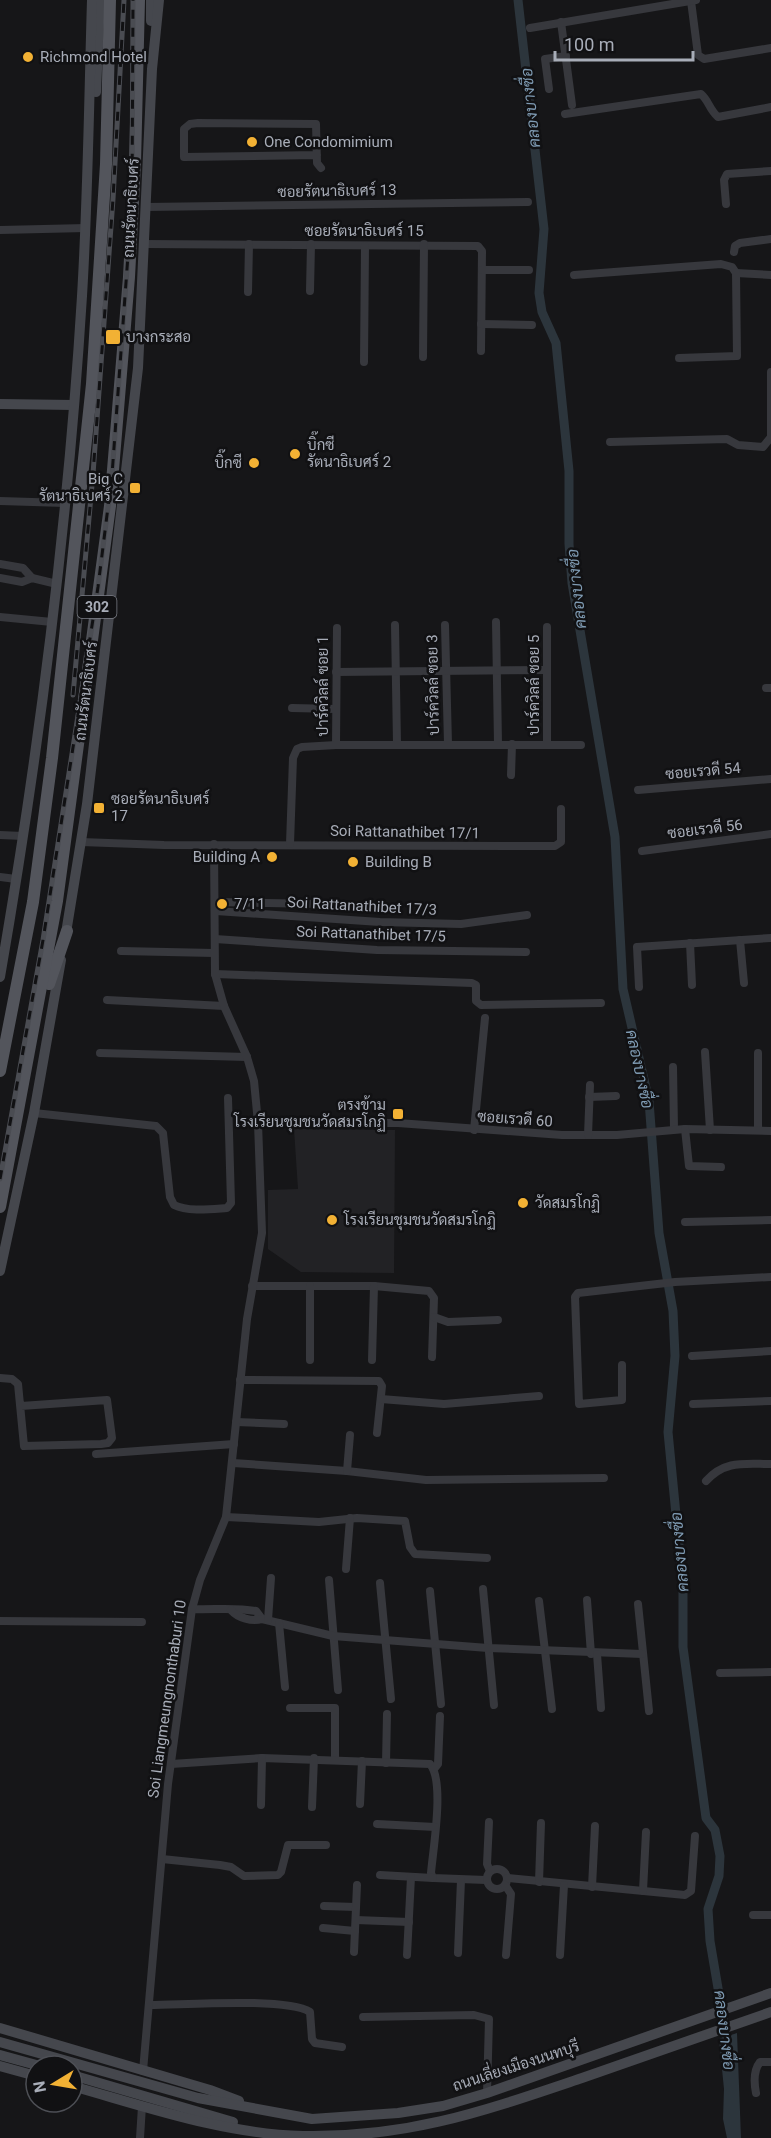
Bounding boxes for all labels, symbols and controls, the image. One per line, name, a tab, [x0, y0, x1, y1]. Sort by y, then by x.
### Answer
scale bar	[555, 24, 693, 62]
text: 100 m	[564, 34, 615, 55]
place label: Richmond Hotel	[40, 48, 147, 66]
marker: Richmond Hotel	[21, 50, 35, 64]
water label: คลองบางซื่อ	[512, 67, 544, 149]
place label: One Condomimium	[264, 133, 393, 151]
marker: One Condomimium	[245, 135, 259, 149]
street label: ถนนรัตนาธิเบศร์	[118, 158, 143, 258]
street label: ซอยรัตนาธิเบศร์ 13	[277, 180, 397, 201]
street label: ซอยรัตนาธิเบศร์ 15	[304, 221, 424, 240]
marker: บางกระสอ	[104, 328, 122, 346]
place label: บางกระสอ	[126, 328, 191, 346]
place label: บิ๊กซี รัตนาธิเบศร์ 2	[307, 431, 391, 471]
marker: บิ๊กซี รัตนาธิเบศร์ 2	[288, 447, 302, 461]
place label: บิ๊กซี	[214, 449, 242, 472]
marker: บิ๊กซี	[247, 456, 261, 470]
place label: Big C รัตนาธิเบศร์ 2	[39, 470, 123, 505]
marker: Big C รัตนาธิเบศร์ 2	[128, 481, 142, 495]
water label: คลองบางซื่อ	[558, 548, 590, 630]
road number: 302	[78, 596, 116, 618]
street label: ปาร์ควิลล์ ซอย 3	[422, 634, 443, 736]
street label: ปาร์ควิลล์ ซอย 5	[524, 635, 543, 735]
street label: ปาร์ควิลล์ ซอย 1	[313, 636, 332, 736]
street label: ถนนรัตนาธิเบศร์	[70, 640, 101, 742]
street label: ซอยเรวดี 54	[664, 758, 742, 783]
place label: ซอยรัตนาธิเบศร์ 17	[111, 789, 210, 825]
marker: ซอยรัตนาธิเบศร์ 17	[92, 801, 106, 815]
street label: ซอยเรวดี 56	[666, 814, 744, 843]
street label: Soi Rattanathibet 17/1	[330, 822, 480, 842]
place label: Building A	[193, 848, 260, 866]
marker: Building A	[265, 850, 279, 864]
place label: Building B	[365, 853, 432, 871]
marker: Building B	[346, 855, 360, 869]
street label: Soi Rattanathibet 17/3	[287, 893, 437, 919]
place label: 7/11	[234, 895, 265, 913]
marker: 7/11	[215, 897, 229, 911]
street label: Soi Rattanathibet 17/5	[296, 922, 446, 946]
water label: คลองบางซื่อ	[622, 1027, 662, 1110]
place label: ตรงข้าม โรงเรียนชุมชนวัดสมรโกฏิ	[233, 1095, 386, 1133]
street label: ซอยเรวดี 60	[477, 1106, 553, 1131]
marker: ตรงข้าม โรงเรียนชุมชนวัดสมรโกฏิ	[391, 1107, 405, 1121]
place label: วัดสมรโกฏิ	[535, 1193, 600, 1213]
marker: วัดสมรโกฏิ	[516, 1196, 530, 1210]
place label: โรงเรียนชุมชนวัดสมรโกฏิ	[343, 1210, 496, 1231]
marker: โรงเรียนชุมชนวัดสมรโกฏิ	[325, 1213, 339, 1227]
water label: คลองบางซื่อ	[662, 1511, 692, 1593]
street label: Soi Liangmeungnonthaburi 10	[144, 1599, 190, 1799]
water label: คลองบางซื่อ	[710, 1988, 744, 2071]
street label: ถนนเลี่ยงเมืองนนทบุรี	[449, 2031, 582, 2097]
north arrow	[24, 2054, 84, 2114]
text: N	[29, 2079, 50, 2094]

